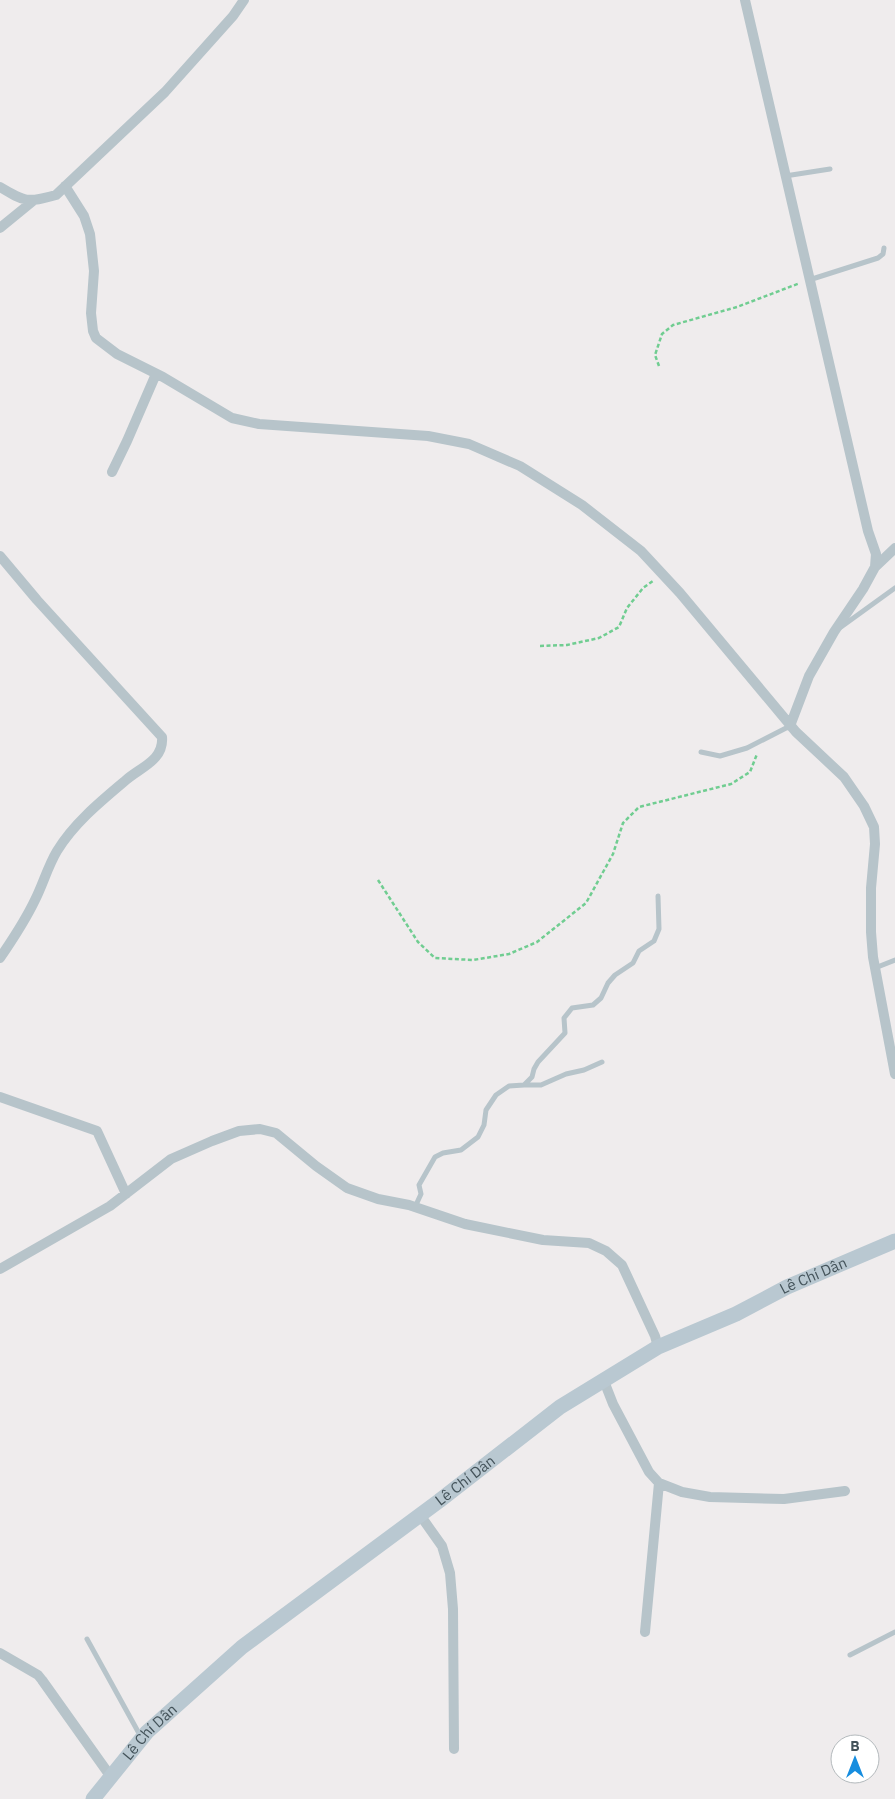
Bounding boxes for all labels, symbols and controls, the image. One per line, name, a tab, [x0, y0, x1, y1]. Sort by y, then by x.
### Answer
street label: Lê Chí Dân	[776, 1253, 850, 1298]
street label: Lê Chí Dân	[431, 1451, 499, 1509]
street label: Lê Chí Dân	[118, 1700, 181, 1764]
north arrow	[830, 1734, 880, 1784]
text: B	[850, 1737, 860, 1755]

